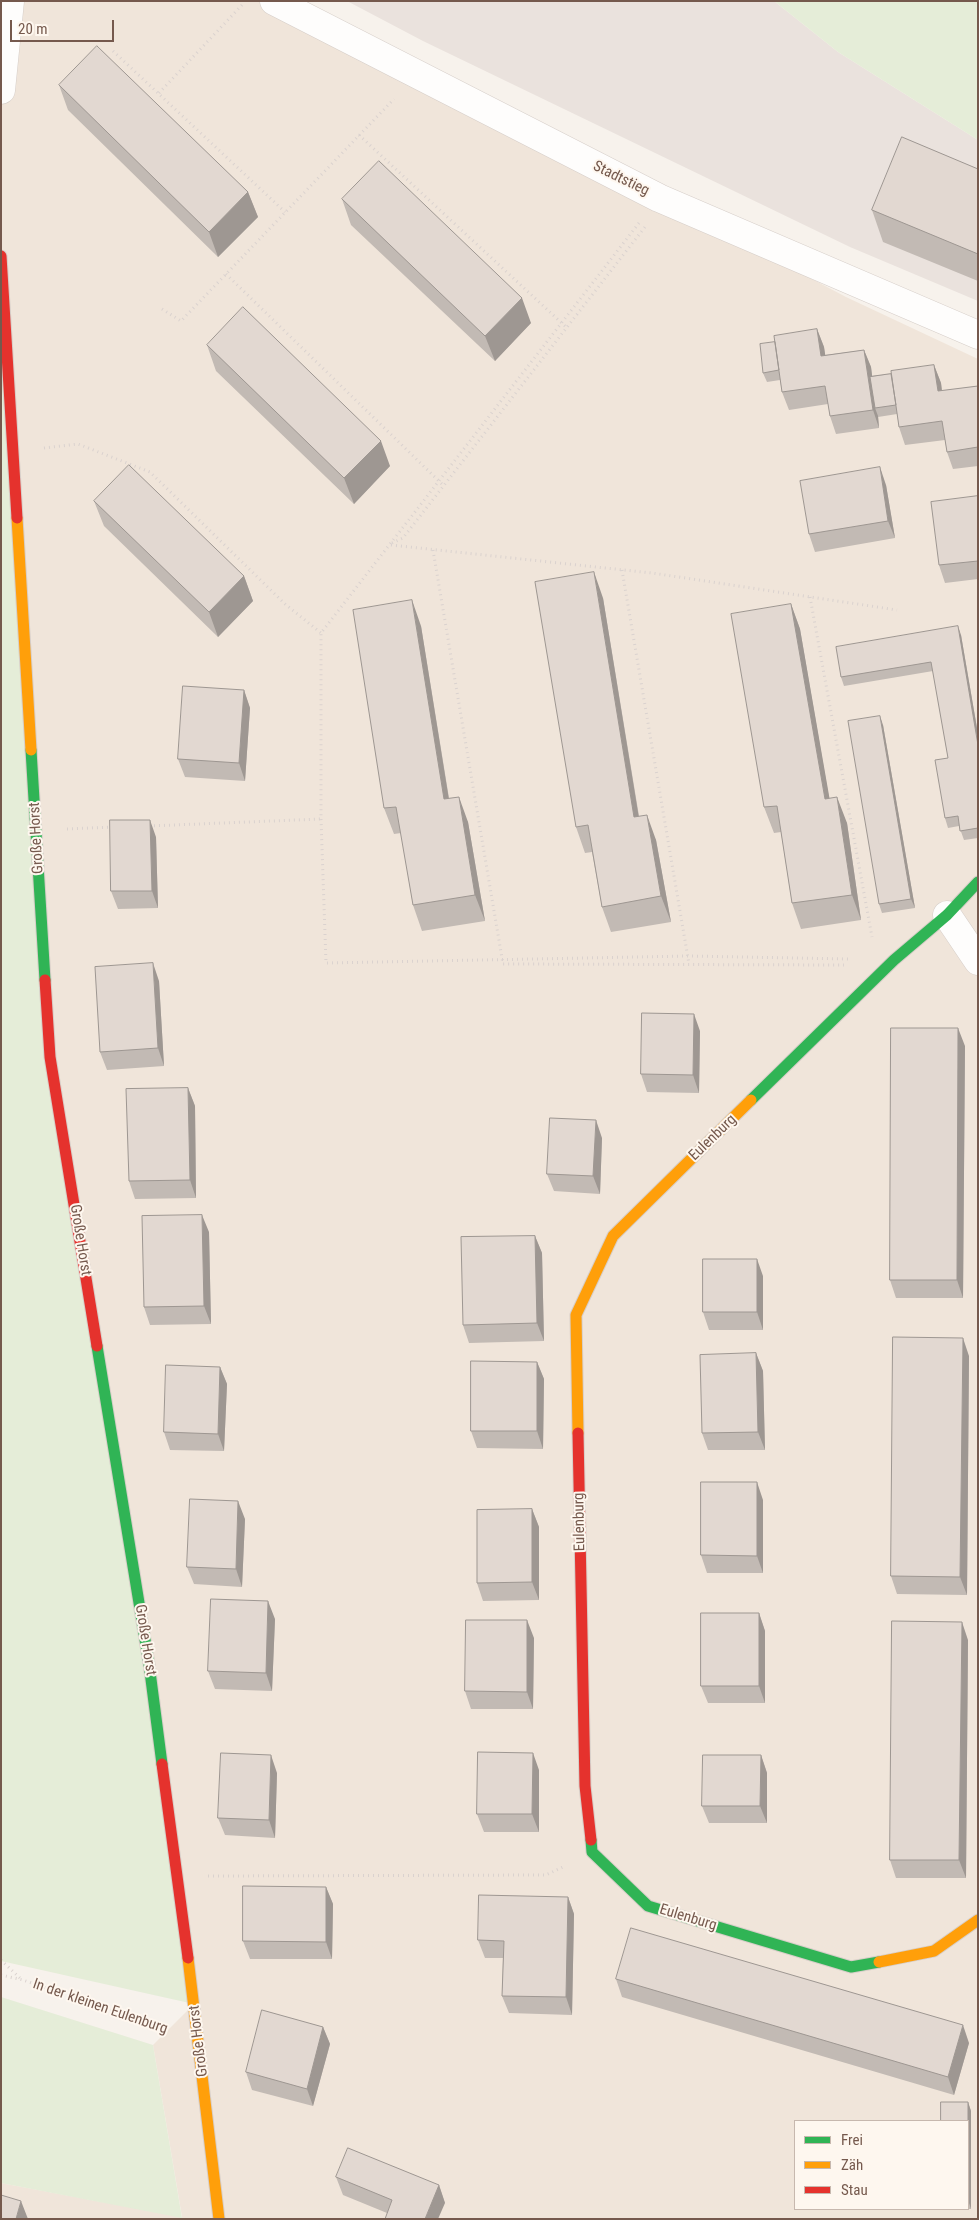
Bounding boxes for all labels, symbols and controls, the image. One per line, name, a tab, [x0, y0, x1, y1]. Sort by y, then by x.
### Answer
scale bar	[12, 10, 116, 42]
text: 20 m	[18, 20, 48, 38]
street label: Stadtstieg	[590, 158, 652, 200]
street label: Große Horst	[26, 802, 48, 874]
street label: Eulenburg	[686, 1111, 740, 1165]
street label: Große Horst	[65, 1203, 95, 1277]
street label: Eulenburg	[570, 1492, 590, 1552]
street label: Große Horst	[130, 1603, 160, 1677]
street label: Eulenburg	[657, 1901, 719, 1935]
street label: In der kleinen Eulenburg	[30, 1975, 170, 2039]
street label: Große Horst	[186, 2004, 212, 2078]
legend	[794, 2120, 969, 2210]
text: Frei	[841, 2131, 863, 2149]
text: Zäh	[841, 2156, 863, 2174]
text: Stau	[841, 2181, 868, 2199]

